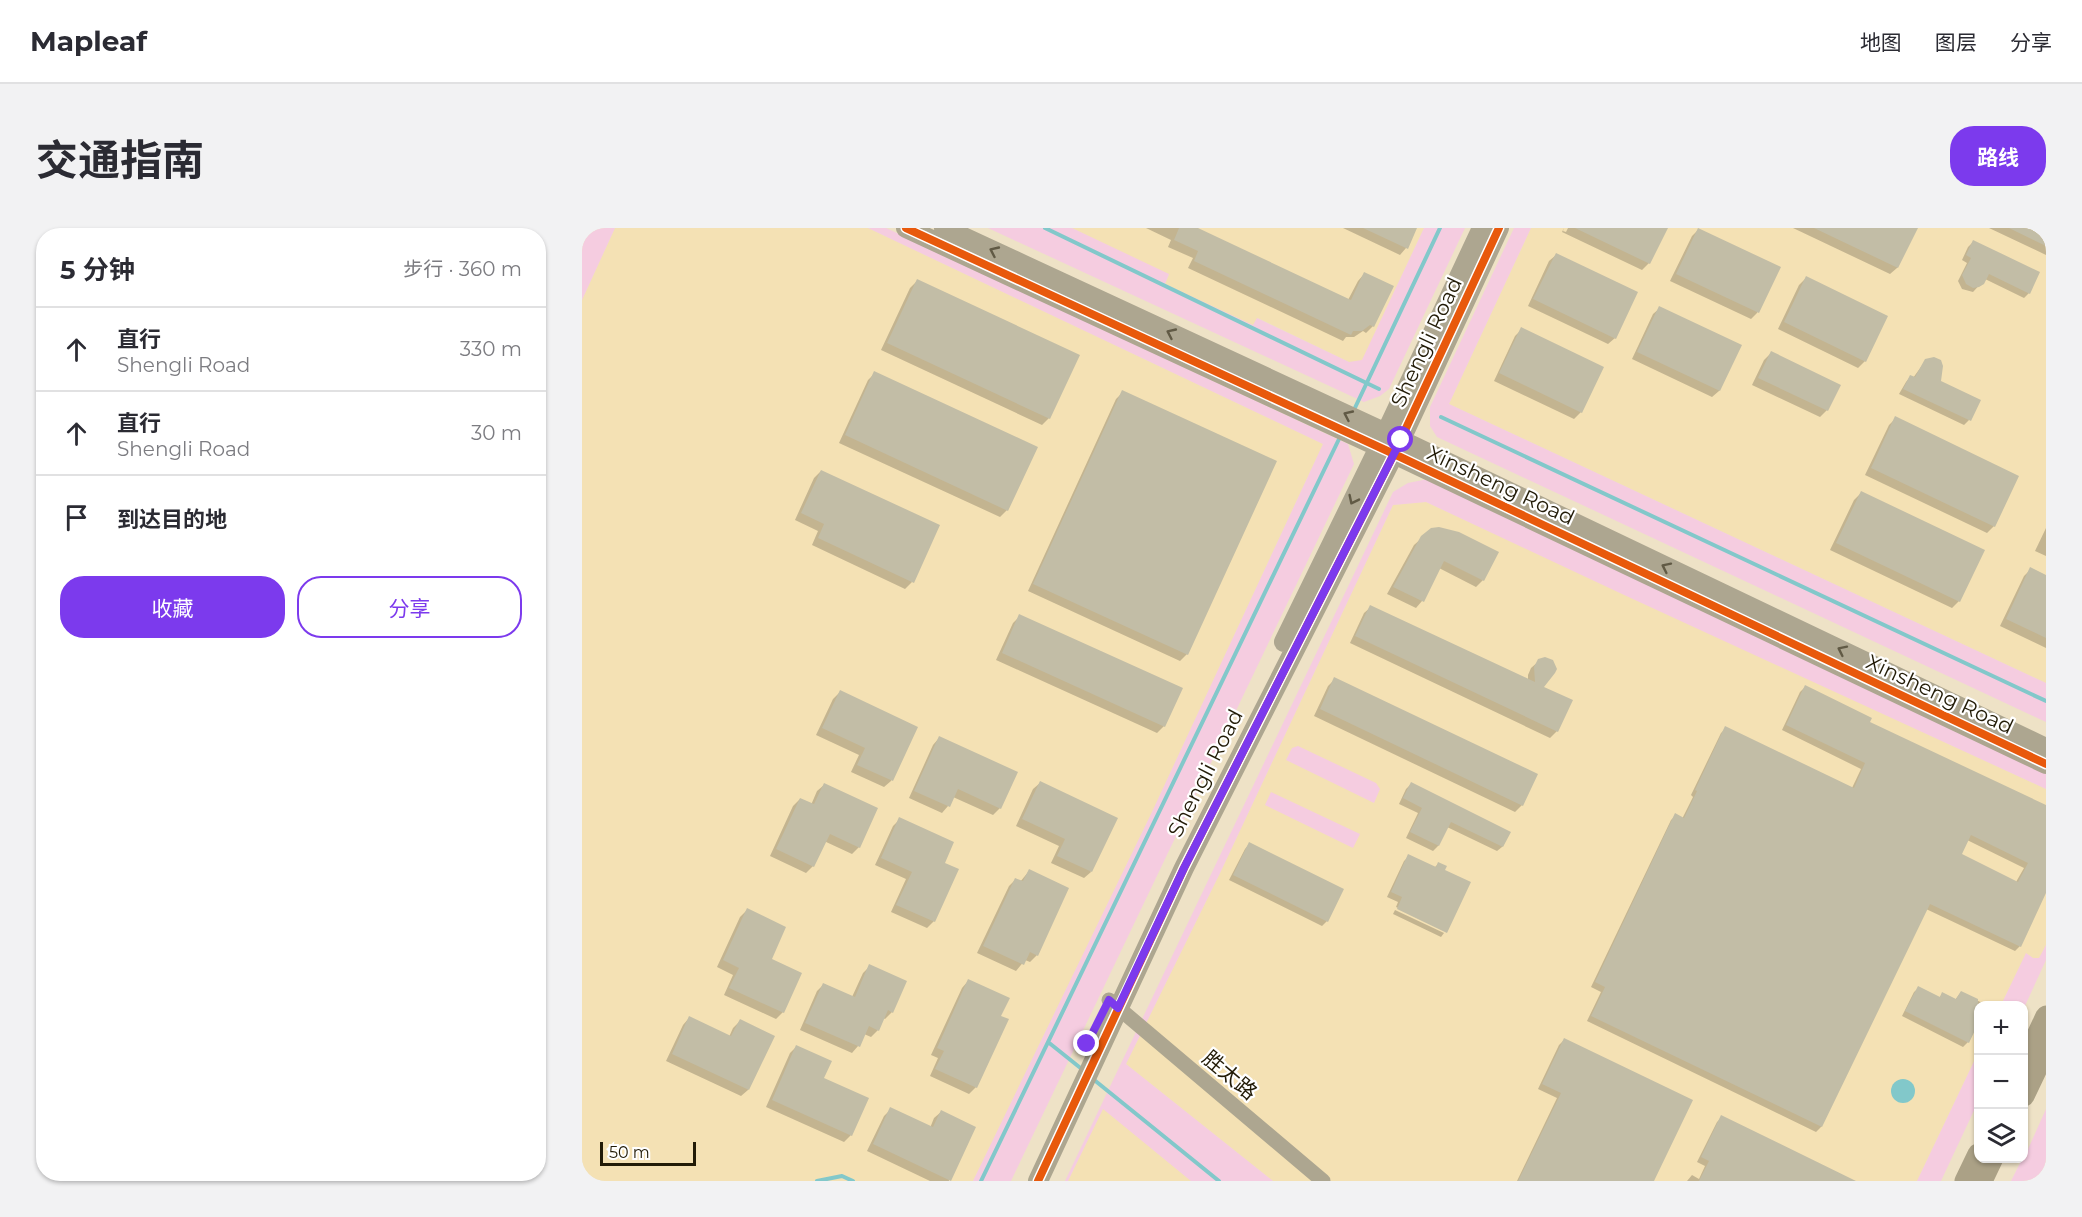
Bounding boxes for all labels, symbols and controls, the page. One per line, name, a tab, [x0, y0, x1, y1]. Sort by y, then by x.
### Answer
text: Mapleaf	[30, 24, 147, 58]
text: 地图	[1860, 30, 1902, 55]
text: 图层	[1935, 30, 1977, 55]
text: 分享	[2010, 30, 2052, 55]
button: 路线	[1950, 126, 2046, 186]
text: 交通指南	[36, 134, 204, 186]
one-way arrow	[989, 247, 1000, 259]
text: 5 分钟	[60, 254, 135, 286]
text: 步行 · 360 m	[403, 257, 522, 281]
street label: Shengli Road	[1385, 273, 1467, 411]
text: 直行	[117, 326, 161, 353]
one-way arrow	[1166, 329, 1177, 341]
icon: ahead	[60, 333, 93, 366]
text: 330 m	[460, 337, 522, 361]
text: Shengli Road	[117, 353, 250, 377]
text: 直行	[117, 410, 161, 437]
one-way arrow	[1343, 410, 1354, 422]
icon: ahead	[60, 417, 93, 450]
text: 30 m	[471, 421, 522, 445]
route start	[1387, 426, 1413, 452]
text: Shengli Road	[117, 437, 250, 461]
street label: Xinsheng Road	[1423, 440, 1579, 530]
one-way arrow	[1348, 494, 1360, 505]
icon: arrive	[60, 501, 93, 534]
text: 到达目的地	[117, 506, 227, 533]
one-way arrow	[1661, 562, 1672, 574]
button: 收藏	[60, 576, 285, 638]
button: 分享	[297, 576, 522, 638]
one-way arrow	[1837, 646, 1848, 658]
street label: Xinsheng Road	[1862, 649, 2018, 739]
street label: Shengli Road	[1162, 705, 1248, 841]
map controls	[1974, 1001, 2028, 1163]
button: +	[1974, 1001, 2028, 1055]
route end	[1073, 1030, 1099, 1056]
street label: 胜太路	[1198, 1045, 1262, 1105]
button: −	[1974, 1055, 2028, 1109]
button: layers	[1974, 1109, 2028, 1163]
scale bar	[600, 1139, 696, 1166]
text: 50 m	[609, 1143, 650, 1162]

